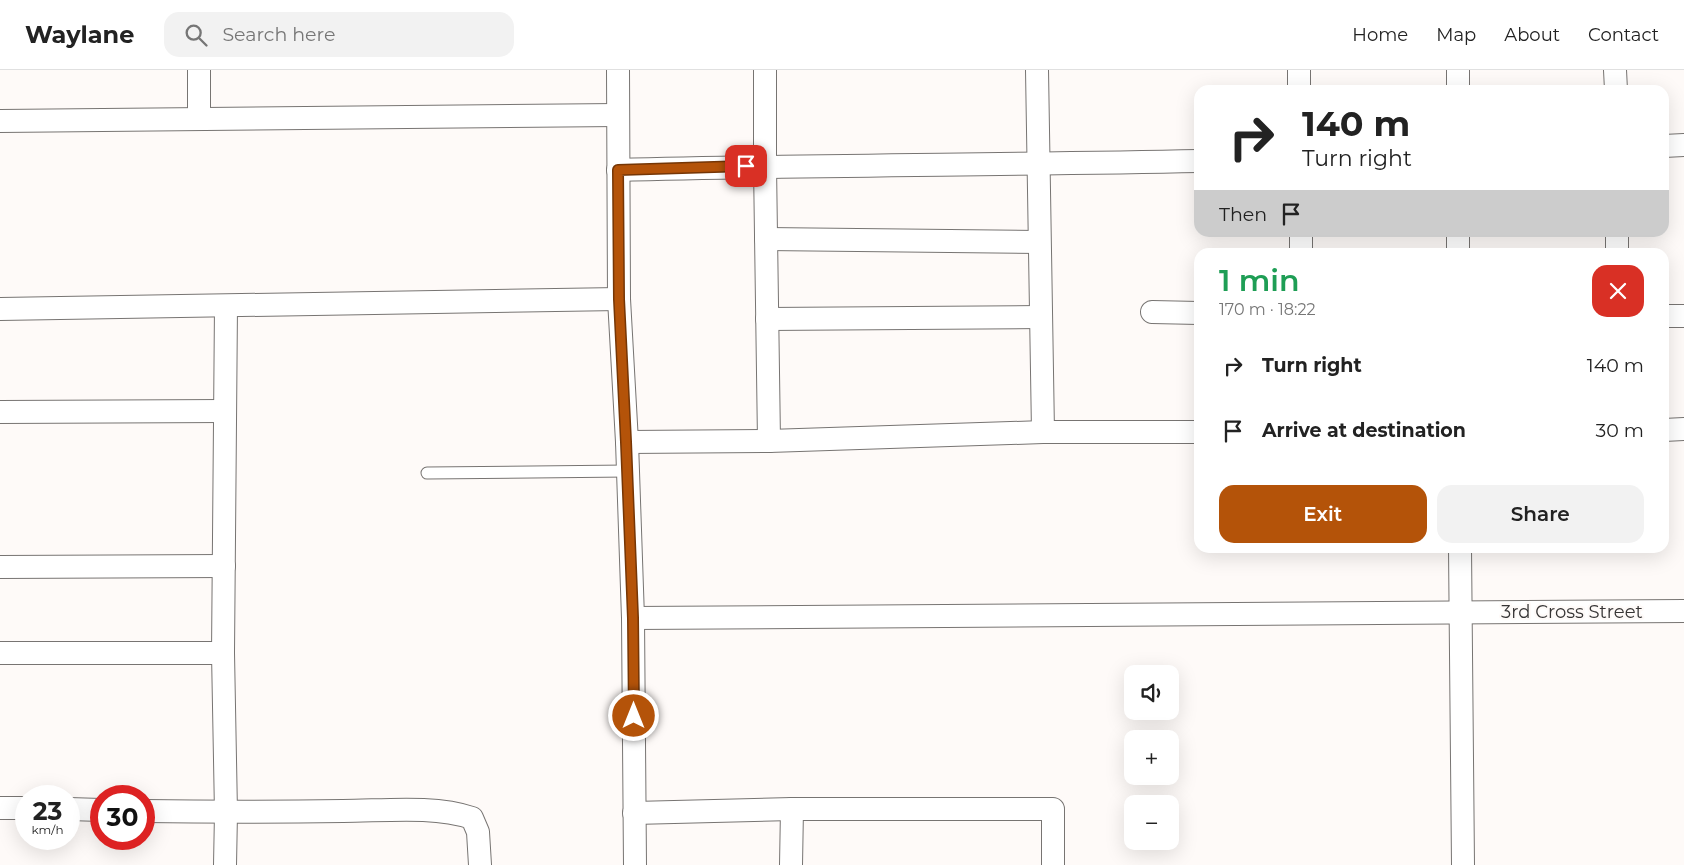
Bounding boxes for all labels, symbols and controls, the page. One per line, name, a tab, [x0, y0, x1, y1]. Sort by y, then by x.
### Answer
search box	[164, 12, 514, 57]
text: Waylane	[25, 20, 134, 49]
icon: search	[182, 21, 210, 49]
text: Search here	[222, 23, 335, 46]
text: Home	[1352, 24, 1408, 46]
text: Map	[1436, 24, 1476, 46]
text: About	[1504, 24, 1560, 46]
text: Contact	[1588, 24, 1659, 46]
text: 140 m	[1302, 102, 1410, 145]
icon: right	[1219, 105, 1284, 170]
pin	[725, 145, 767, 187]
text: Turn right	[1302, 145, 1412, 172]
icon: arrive	[732, 152, 760, 180]
icon: arrive	[1277, 200, 1305, 228]
text: Then	[1219, 203, 1267, 226]
text: 1 min	[1219, 262, 1300, 299]
button: close	[1592, 265, 1644, 317]
text: 170 m · 18:22	[1219, 300, 1316, 319]
icon: right	[1219, 352, 1247, 380]
text: Turn right	[1262, 354, 1362, 377]
text: 140 m	[1587, 354, 1644, 377]
icon: arrive	[1219, 417, 1247, 445]
text: Arrive at destination	[1262, 419, 1466, 442]
text: 30 m	[1596, 419, 1644, 442]
button: Exit	[1219, 485, 1427, 543]
button: Share	[1437, 485, 1644, 543]
street label: 3rd Cross Street	[1501, 601, 1643, 623]
map controls	[1124, 665, 1179, 850]
button: sound	[1124, 665, 1179, 720]
position arrow	[607, 689, 659, 741]
button: +	[1124, 730, 1179, 785]
speed limit sign: 30	[90, 785, 155, 850]
button: −	[1124, 795, 1179, 850]
text: 23	[33, 796, 62, 826]
text: km/h	[31, 822, 64, 837]

